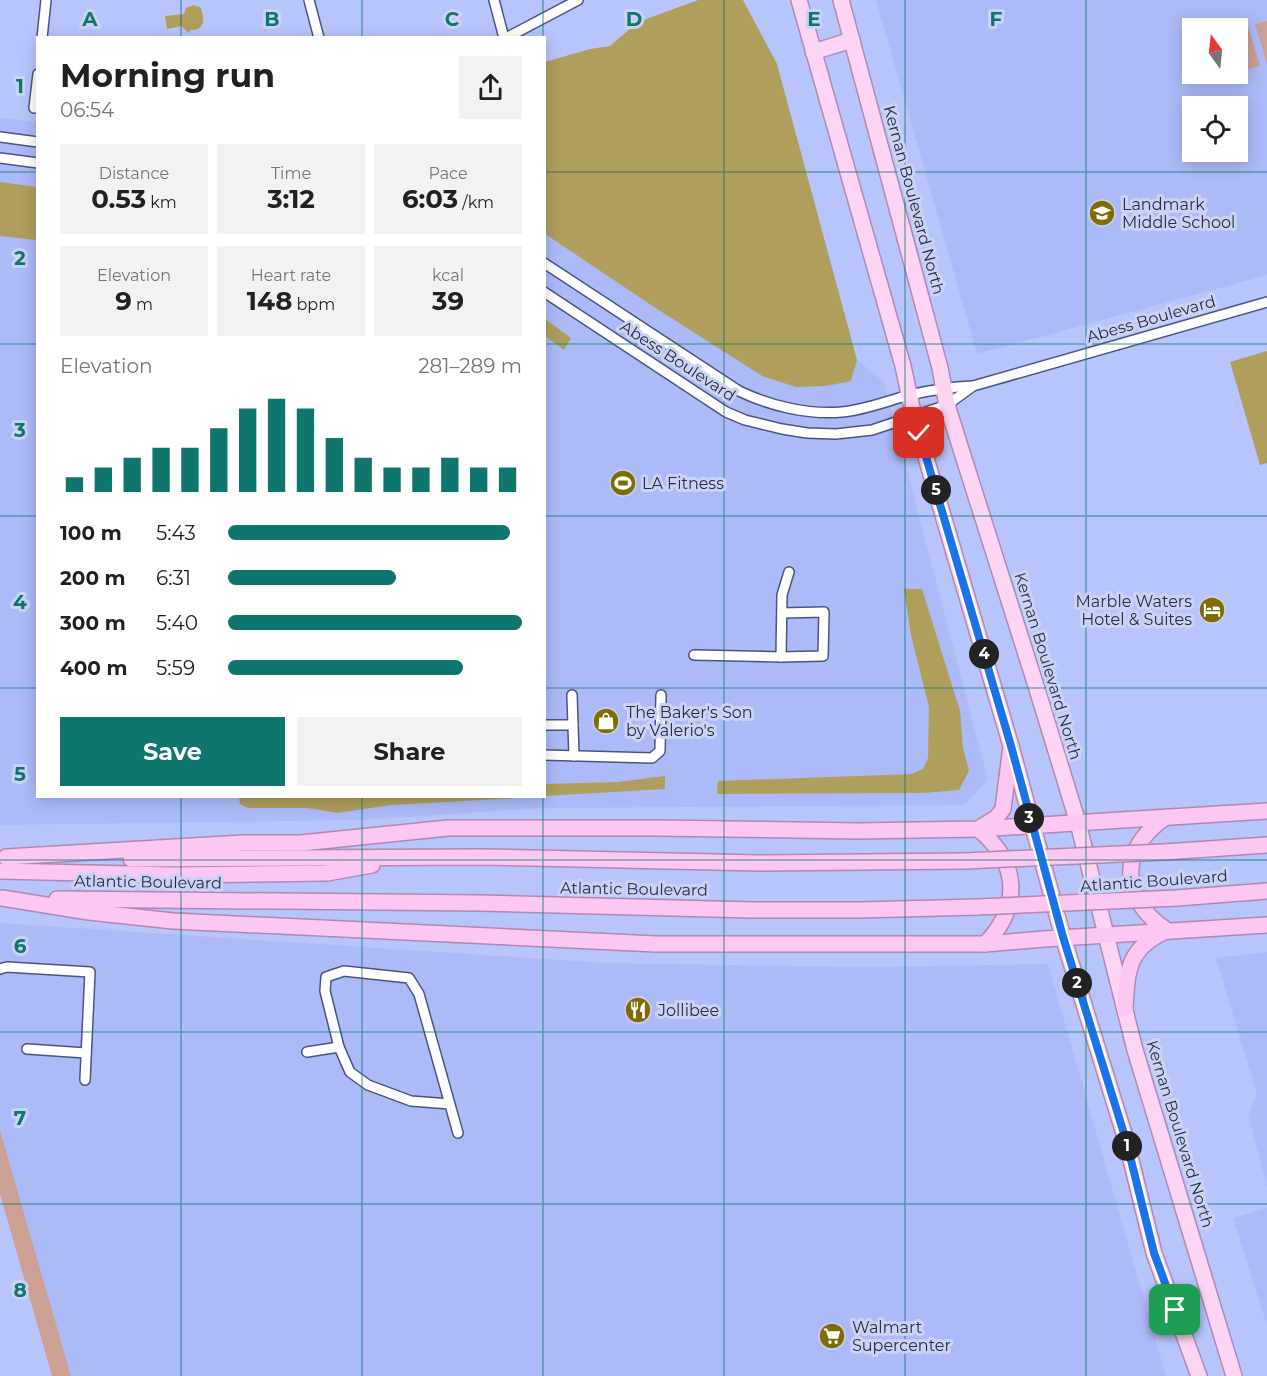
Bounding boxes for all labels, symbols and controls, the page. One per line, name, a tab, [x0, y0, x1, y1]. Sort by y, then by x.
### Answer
text: A	[81, 7, 98, 31]
text: B	[264, 7, 280, 31]
text: C	[445, 7, 460, 31]
text: D	[626, 7, 642, 31]
text: E	[807, 7, 821, 31]
text: F	[990, 7, 1003, 31]
north arrow	[1182, 18, 1248, 84]
map controls	[1182, 18, 1248, 162]
text: Morning run	[60, 55, 275, 95]
button: share	[459, 56, 522, 119]
text: 1	[16, 74, 24, 98]
button: locate	[1182, 96, 1248, 162]
text: 06:54	[60, 98, 114, 122]
street label: Kernan Boulevard North	[880, 103, 948, 297]
text: Distance	[99, 164, 169, 183]
text: Time	[271, 164, 311, 183]
text: Pace	[428, 164, 468, 183]
text: 0.53	[91, 183, 146, 215]
text: 3:12	[267, 183, 315, 215]
text: 6:03	[402, 183, 458, 215]
text: km	[146, 193, 177, 212]
text: /km	[458, 193, 494, 212]
place label: Landmark Middle School	[1122, 195, 1235, 232]
school or university icon: Landmark Middle School	[1087, 198, 1117, 228]
text: 2	[14, 246, 26, 270]
text: Elevation	[97, 266, 171, 285]
text: Heart rate	[251, 266, 331, 285]
text: kcal	[432, 266, 464, 285]
text: 9	[115, 285, 132, 317]
text: 148	[247, 285, 292, 317]
text: 39	[432, 285, 464, 317]
street label: Abess Boulevard	[1084, 291, 1218, 347]
text: m	[132, 295, 153, 314]
text: bpm	[292, 295, 335, 314]
street label: Abess Boulevard	[617, 317, 739, 405]
text: Elevation	[60, 354, 152, 378]
text: 281–289 m	[418, 354, 522, 378]
pin	[893, 407, 944, 458]
icon: check	[902, 416, 935, 449]
text: 3	[13, 418, 26, 442]
sports icon: LA Fitness	[608, 468, 638, 498]
place label: LA Fitness	[642, 474, 724, 493]
pin: 5	[921, 475, 951, 505]
text: 5	[931, 480, 941, 499]
text: 100 m	[60, 521, 122, 545]
text: 5:43	[156, 521, 196, 545]
text: 200 m	[60, 566, 126, 590]
text: 6:31	[156, 566, 191, 590]
street label: Kernan Boulevard North	[1010, 570, 1086, 762]
text: 4	[13, 590, 27, 614]
place label: Marble Waters Hotel & Suites	[1076, 592, 1192, 629]
hotel icon: Marble Waters Hotel & Suites	[1197, 595, 1227, 625]
text: 300 m	[60, 611, 126, 635]
text: 5:40	[156, 611, 198, 635]
pin: 4	[969, 639, 999, 669]
text: 4	[978, 644, 990, 663]
text: 400 m	[60, 656, 128, 680]
text: 5:59	[156, 656, 195, 680]
place label: The Baker's Son by Valerio's	[626, 703, 753, 740]
shop icon: The Baker's Son by Valerio's	[591, 706, 621, 736]
button: Save	[60, 717, 285, 786]
button: Share	[297, 717, 522, 786]
text: 5	[14, 762, 26, 786]
pin: 3	[1014, 803, 1044, 833]
text: 3	[1024, 808, 1034, 827]
street label: Atlantic Boulevard	[1080, 866, 1228, 896]
street label: Atlantic Boulevard	[74, 871, 222, 893]
street label: Atlantic Boulevard	[560, 878, 708, 900]
text: 6	[14, 934, 27, 958]
pin: 2	[1062, 968, 1092, 998]
text: 2	[1072, 973, 1082, 992]
restaurant icon: Jollibee	[623, 995, 653, 1025]
place label: Jollibee	[657, 1001, 719, 1020]
street label: Kernan Boulevard North	[1142, 1038, 1218, 1230]
text: 7	[14, 1106, 26, 1130]
pin: 1	[1112, 1131, 1142, 1161]
text: 1	[1124, 1136, 1130, 1155]
text: 8	[13, 1278, 27, 1302]
pin	[1149, 1284, 1200, 1335]
icon: arrive	[1158, 1293, 1191, 1326]
place label: Walmart Supercenter	[852, 1318, 951, 1355]
supermarket icon: Walmart Supercenter	[817, 1321, 847, 1351]

